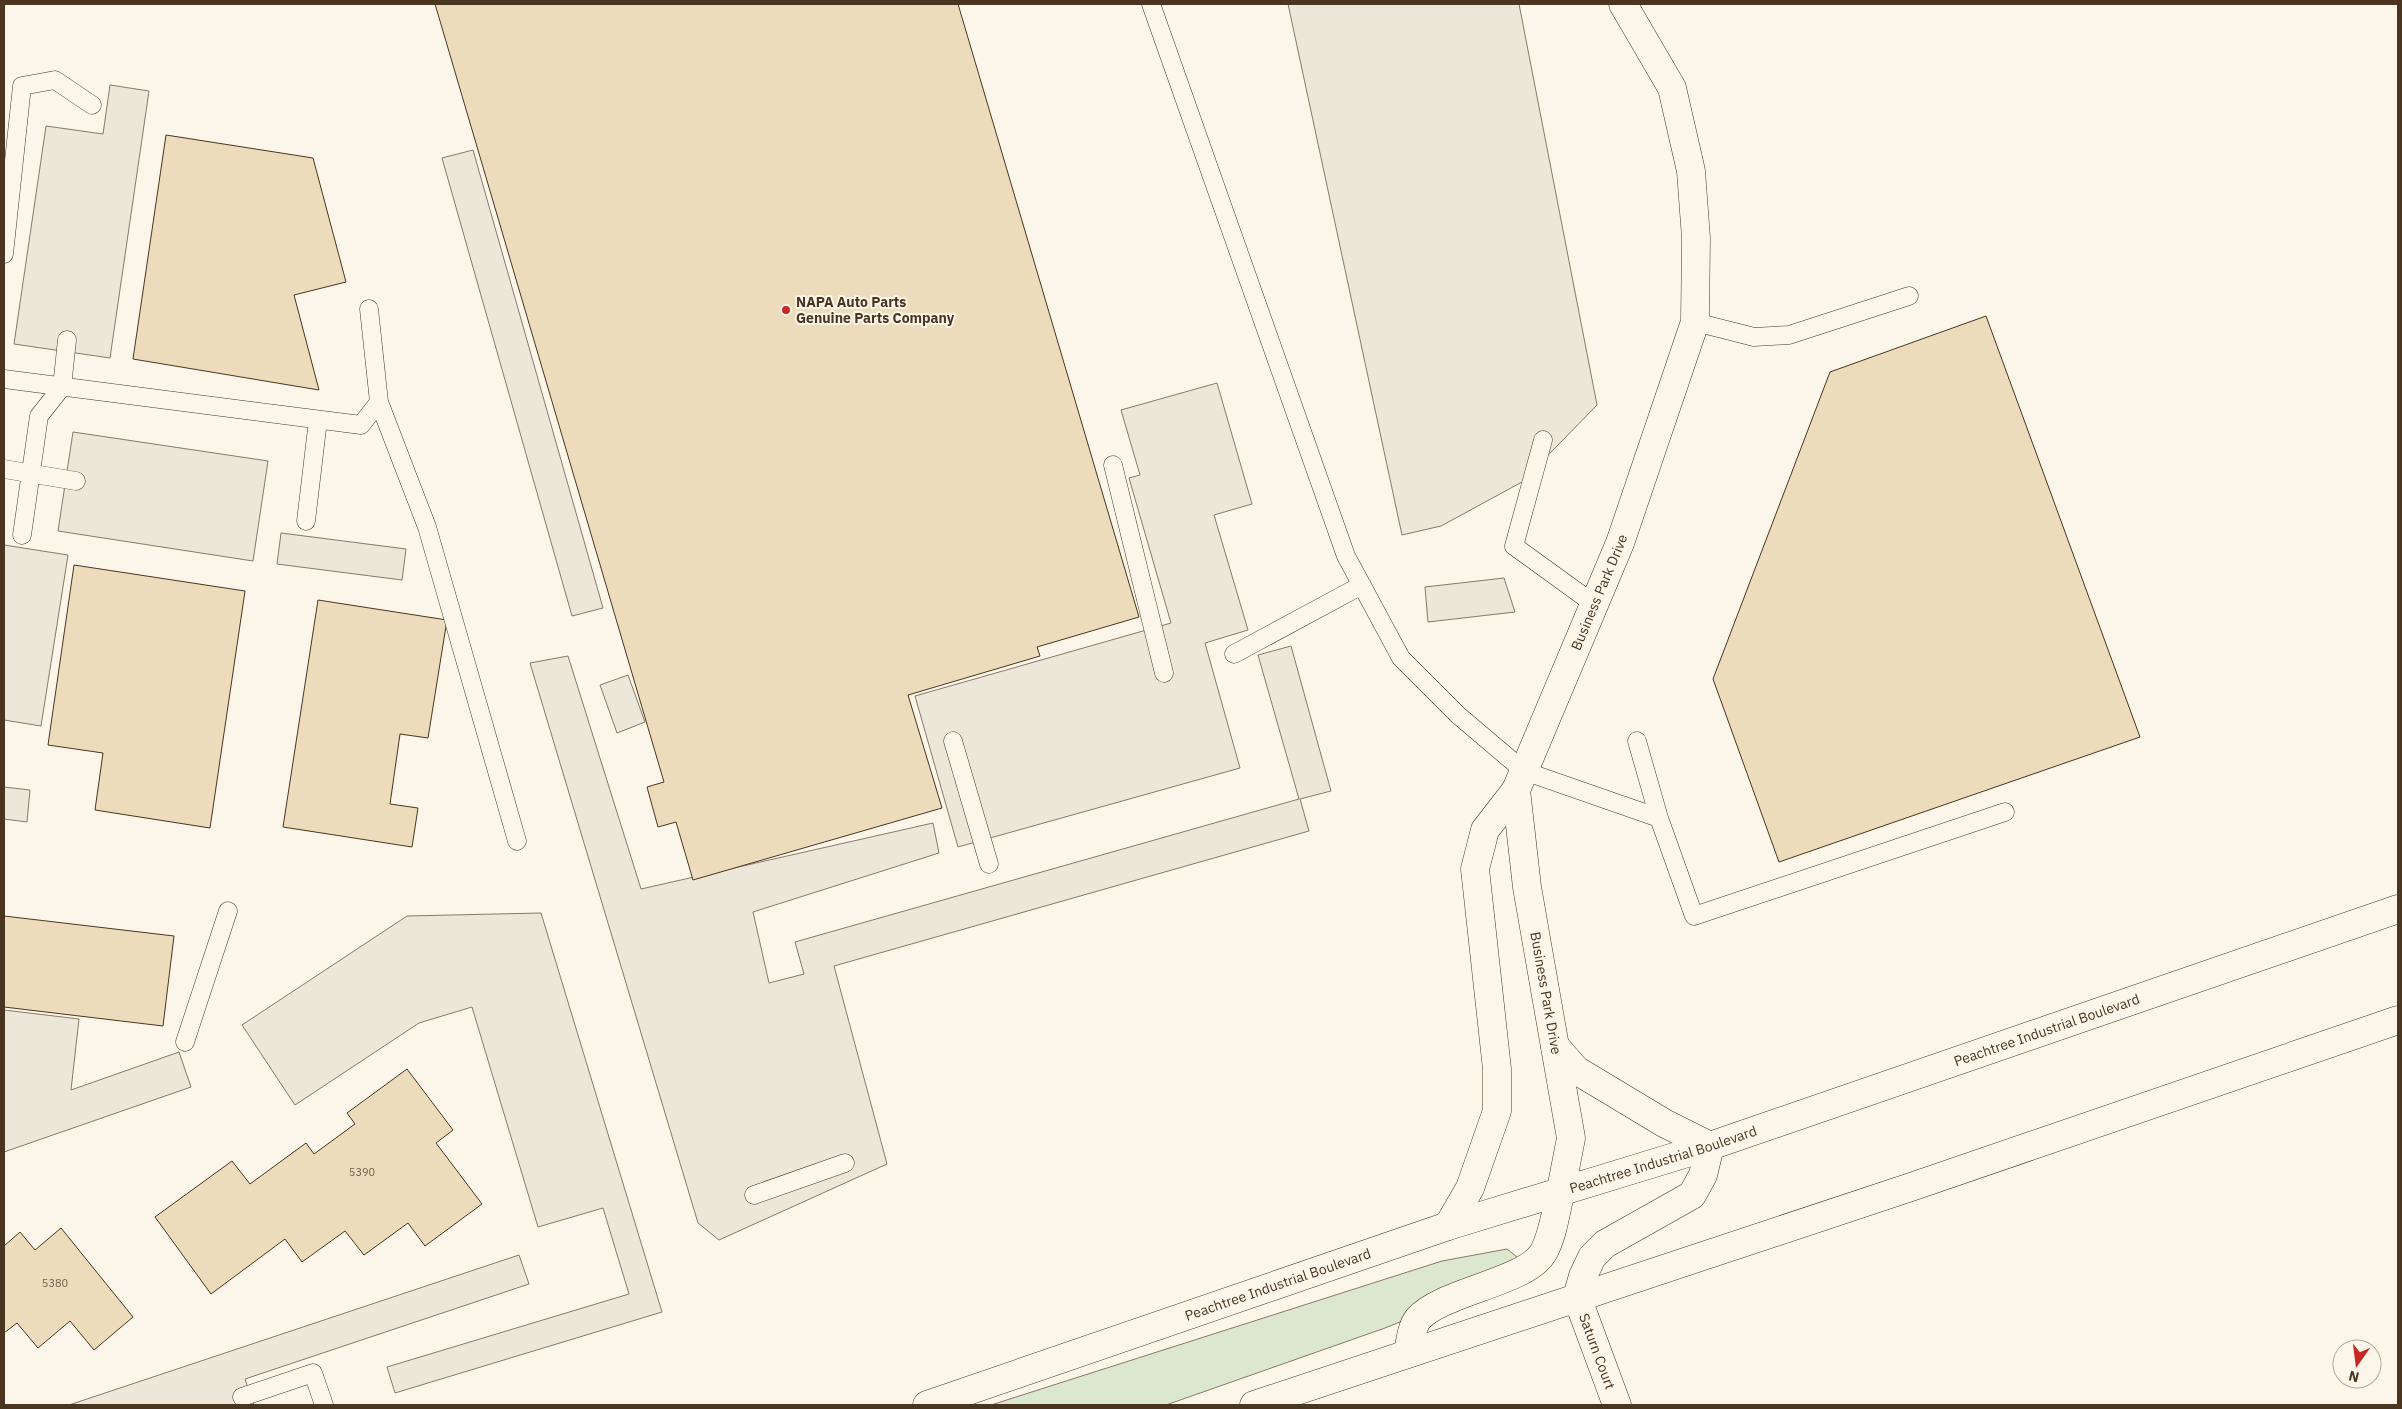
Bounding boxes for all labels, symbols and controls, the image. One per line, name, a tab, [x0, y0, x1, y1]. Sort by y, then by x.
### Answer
place label: NAPA Auto Parts Genuine Parts Company	[796, 293, 955, 327]
marker: NAPA Auto Parts Genuine Parts Company	[780, 304, 792, 316]
street label: Business Park Drive	[1567, 532, 1631, 653]
street label: Business Park Drive	[1526, 930, 1566, 1056]
street label: Peachtree Industrial Boulevard	[1951, 990, 2142, 1070]
street label: Peachtree Industrial Boulevard	[1567, 1122, 1759, 1197]
house number: 5390	[349, 1165, 375, 1179]
street label: Peachtree Industrial Boulevard	[1183, 1244, 1373, 1325]
house number: 5380	[42, 1276, 68, 1290]
street label: Saturn Court	[1575, 1311, 1619, 1392]
north arrow	[2332, 1339, 2382, 1389]
text: N	[2347, 1367, 2361, 1387]

